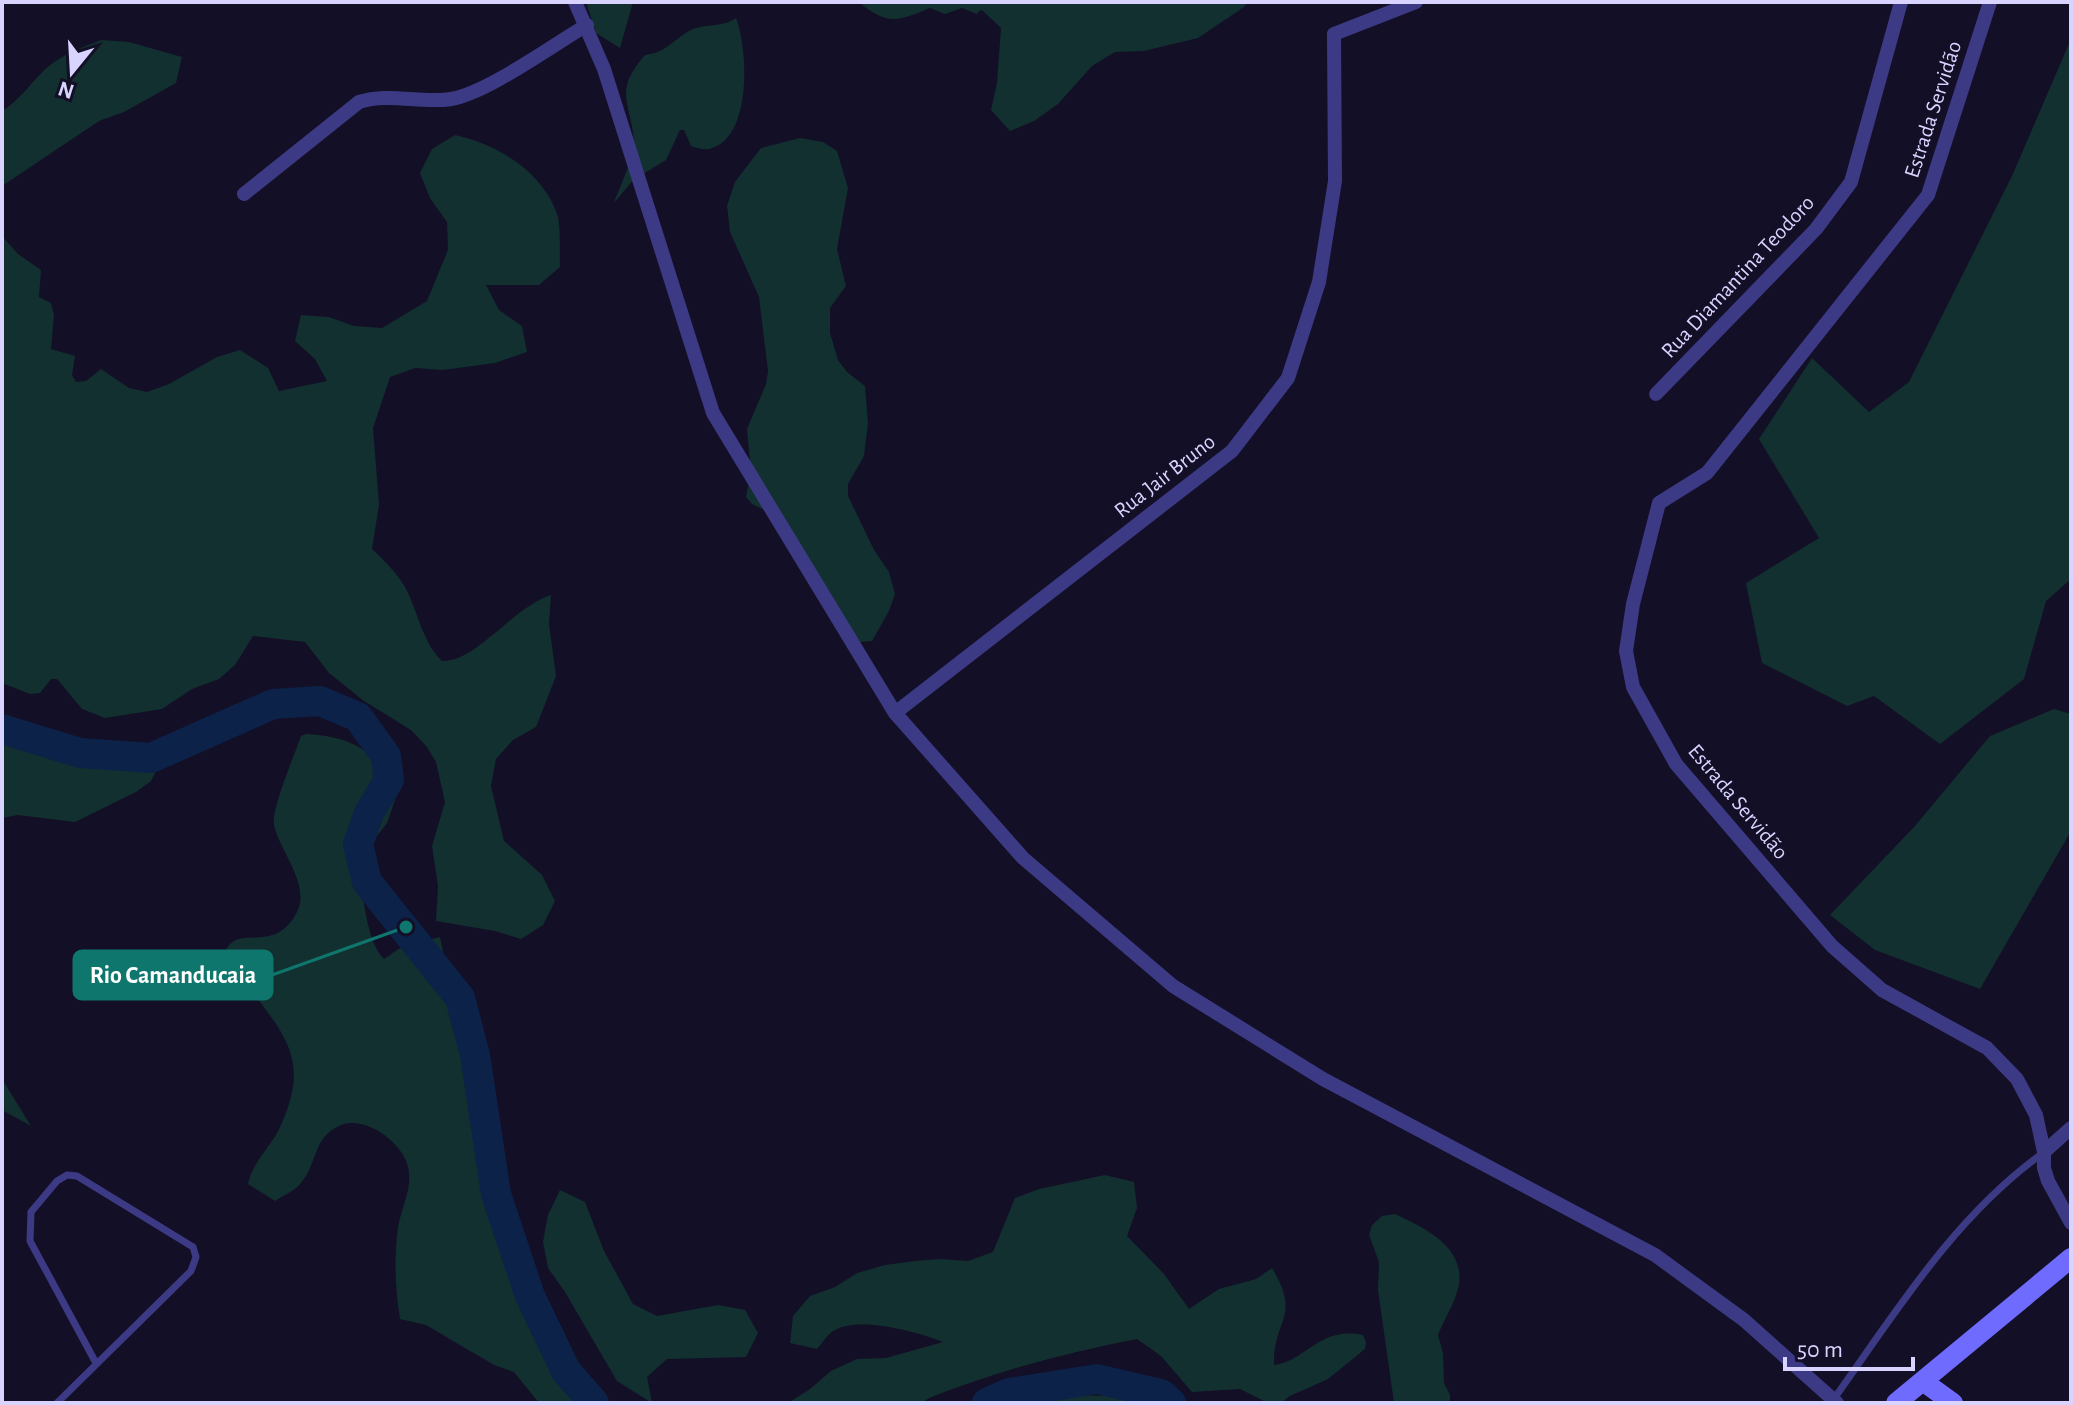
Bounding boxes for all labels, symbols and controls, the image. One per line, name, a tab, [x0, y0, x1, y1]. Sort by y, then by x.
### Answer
north arrow	[32, 32, 112, 112]
street label: Estrada Servidão	[1900, 38, 1965, 180]
text: N	[55, 77, 77, 103]
street label: Rua Diamantina Teodoro	[1657, 191, 1818, 362]
street label: Rua Jair Bruno	[1110, 430, 1219, 522]
street label: Estrada Servidão	[1684, 740, 1792, 863]
callout: Rio Camanducaia	[74, 951, 272, 999]
text: Rio Camanducaia	[90, 964, 256, 988]
scale bar	[1785, 1321, 1913, 1371]
text: 50 m	[1797, 1338, 1843, 1362]

